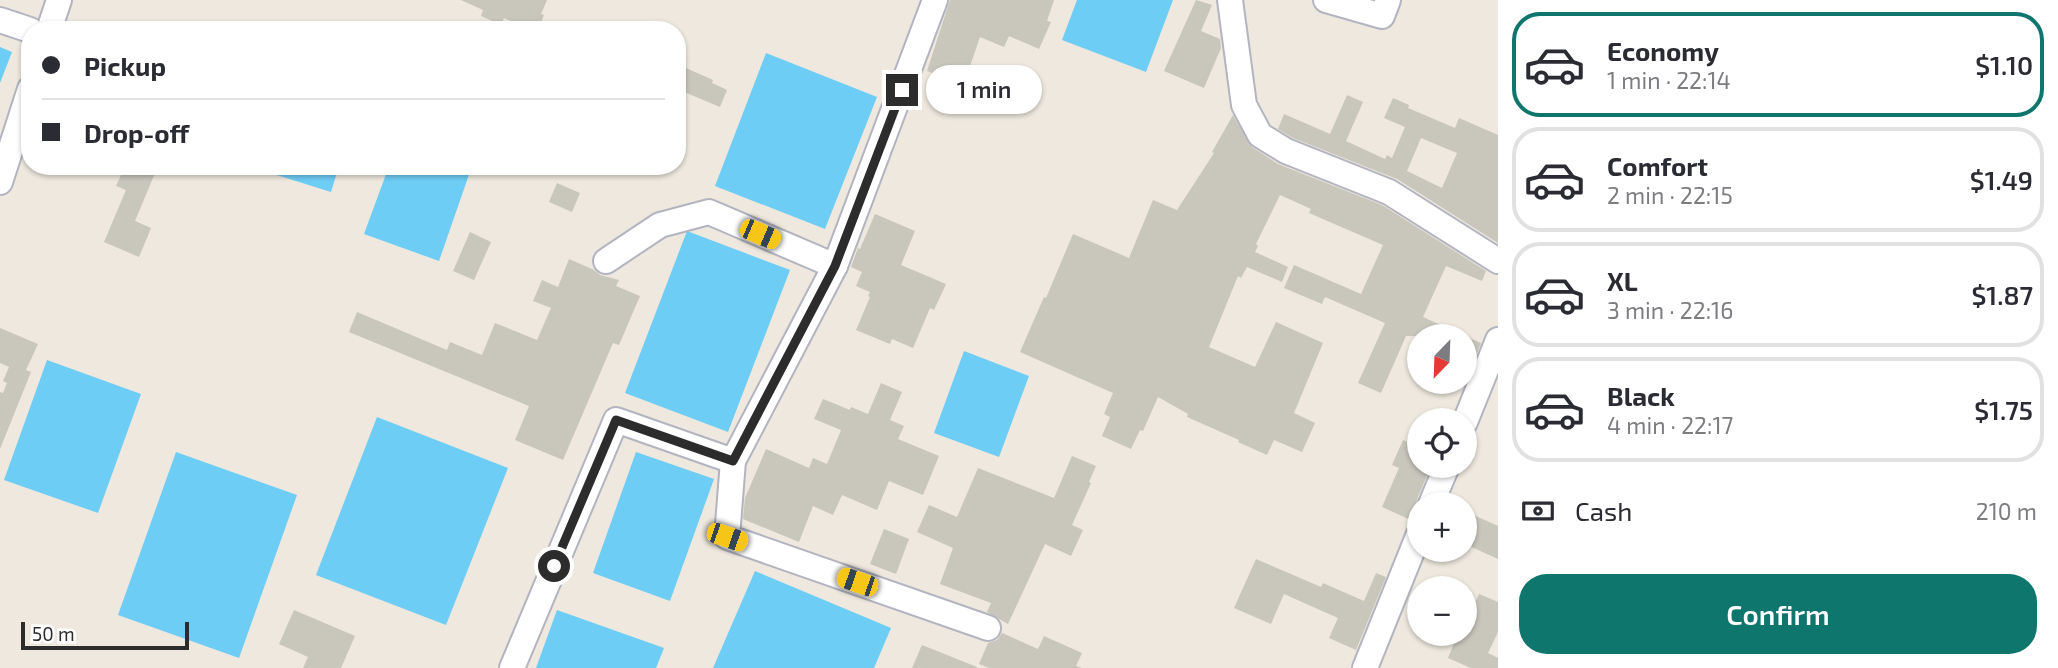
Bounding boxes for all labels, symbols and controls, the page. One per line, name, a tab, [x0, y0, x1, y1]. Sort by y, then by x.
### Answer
icon: car	[1523, 33, 1586, 96]
text: Economy	[1607, 35, 1719, 66]
text: $1.10	[1975, 49, 2033, 80]
text: Pickup	[84, 50, 166, 81]
callout: 1 min	[926, 66, 1042, 114]
text: 1 min · 22:14	[1607, 66, 1731, 94]
route end	[886, 74, 918, 106]
text: 1 min	[957, 75, 1011, 103]
text: Drop-off	[84, 117, 189, 148]
icon: car	[1523, 148, 1586, 211]
text: Comfort	[1607, 150, 1708, 181]
text: $1.49	[1970, 164, 2033, 195]
text: 2 min · 22:15	[1607, 181, 1733, 209]
car	[737, 216, 784, 252]
icon: car	[1523, 263, 1586, 326]
text: XL	[1607, 265, 1638, 296]
text: $1.87	[1971, 279, 2033, 310]
text: 3 min · 22:16	[1607, 296, 1733, 324]
north arrow	[1407, 324, 1477, 394]
map controls	[1407, 324, 1477, 646]
icon: car	[1523, 378, 1586, 441]
text: Black	[1607, 380, 1675, 411]
text: $1.75	[1974, 394, 2033, 425]
button: locate	[1407, 408, 1477, 478]
text: 4 min · 22:17	[1607, 411, 1733, 439]
button: +	[1407, 492, 1477, 562]
icon: cash	[1519, 492, 1557, 530]
text: Cash	[1575, 495, 1632, 526]
text: 210 m	[1976, 497, 2037, 525]
car	[704, 520, 751, 554]
route start	[538, 550, 570, 582]
car	[834, 565, 881, 599]
button: Confirm	[1519, 574, 2037, 654]
button: −	[1407, 576, 1477, 646]
scale bar	[21, 619, 189, 651]
text: 50 m	[32, 622, 75, 645]

